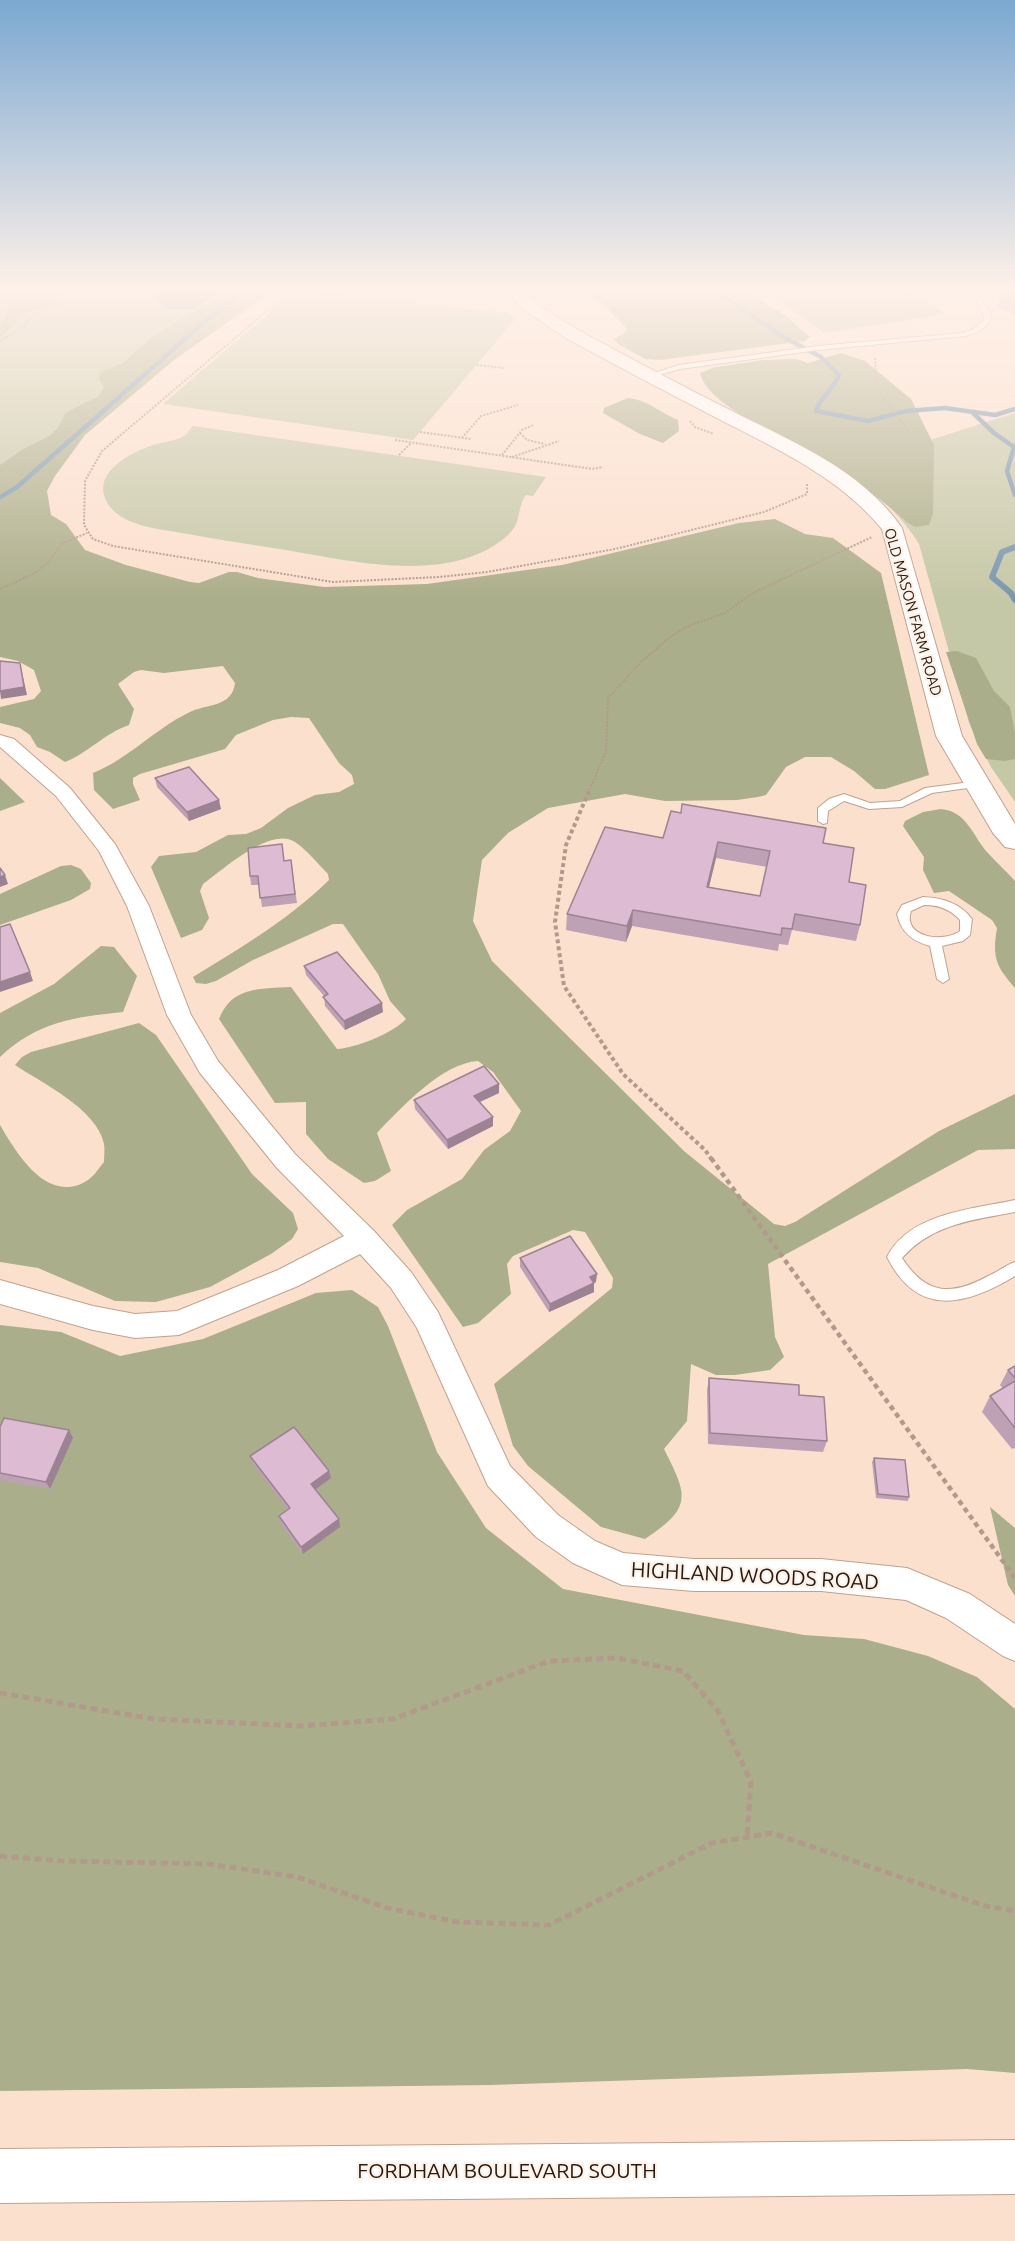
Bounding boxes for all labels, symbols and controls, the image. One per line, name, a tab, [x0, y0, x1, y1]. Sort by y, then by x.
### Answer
street label: OLD MASON FARM ROAD	[880, 526, 946, 698]
street label: HIGHLAND WOODS ROAD	[630, 1557, 880, 1595]
street label: FORDHAM BOULEVARD SOUTH	[357, 2158, 657, 2184]

